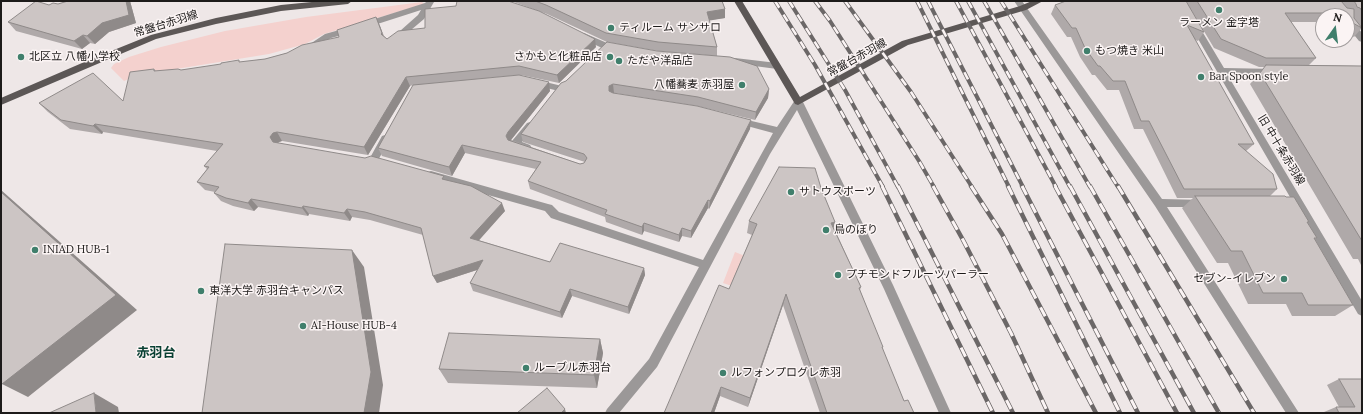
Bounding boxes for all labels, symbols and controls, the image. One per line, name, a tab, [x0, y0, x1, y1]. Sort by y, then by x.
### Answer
marker: ラーメン 金字塔	[1214, 5, 1224, 15]
street label: 常盤台赤羽線	[133, 8, 199, 40]
north arrow	[1315, 8, 1355, 48]
text: N	[1332, 10, 1343, 25]
place label: ラーメン 金字塔	[1179, 16, 1259, 30]
place label: ティルーム サンサロ	[619, 21, 721, 35]
marker: ティルーム サンサロ	[606, 23, 616, 33]
street label: 常盤台赤羽線	[825, 36, 889, 80]
place label: もつ焼き 米山	[1095, 44, 1164, 58]
marker: もつ焼き 米山	[1082, 46, 1092, 56]
place label: 北区立 八幡小学校	[29, 50, 120, 64]
place label: さかもと化粧品店	[514, 50, 602, 64]
marker: 北区立 八幡小学校	[16, 52, 26, 62]
marker: さかもと化粧品店	[605, 52, 615, 62]
place label: ただや洋品店	[627, 54, 693, 68]
marker: ただや洋品店	[614, 56, 624, 66]
place label: Bar Spoon style	[1209, 70, 1288, 84]
marker: Bar Spoon style	[1196, 72, 1206, 82]
place label: 八幡蕎麦 赤羽屋	[654, 78, 734, 92]
marker: 八幡蕎麦 赤羽屋	[737, 80, 747, 90]
street label: 旧 中十条赤羽線	[1255, 112, 1307, 188]
place label: サトウスポーツ	[799, 185, 876, 199]
marker: サトウスポーツ	[786, 187, 796, 197]
place label: 鳥のぼり	[834, 223, 878, 237]
marker: 鳥のぼり	[821, 225, 831, 235]
place label: INIAD HUB-1	[43, 243, 110, 257]
marker: INIAD HUB-1	[30, 245, 40, 255]
place label: プチモンドフルーツパーラー	[846, 268, 989, 282]
marker: プチモンドフルーツパーラー	[833, 270, 843, 280]
place label: セブン-イレブン	[1194, 272, 1276, 286]
marker: セブン-イレブン	[1279, 274, 1289, 284]
place label: 東洋大学 赤羽台キャンパス	[209, 284, 344, 298]
marker: 東洋大学 赤羽台キャンパス	[196, 286, 206, 296]
place label: AI-House HUB-4	[311, 319, 397, 333]
marker: AI-House HUB-4	[298, 321, 308, 331]
district label: 赤羽台	[137, 345, 175, 361]
place label: ルーブル赤羽台	[534, 361, 611, 375]
marker: ルーブル赤羽台	[521, 363, 531, 373]
place label: ルフォンプログレ赤羽	[731, 366, 841, 380]
marker: ルフォンプログレ赤羽	[718, 368, 728, 378]

